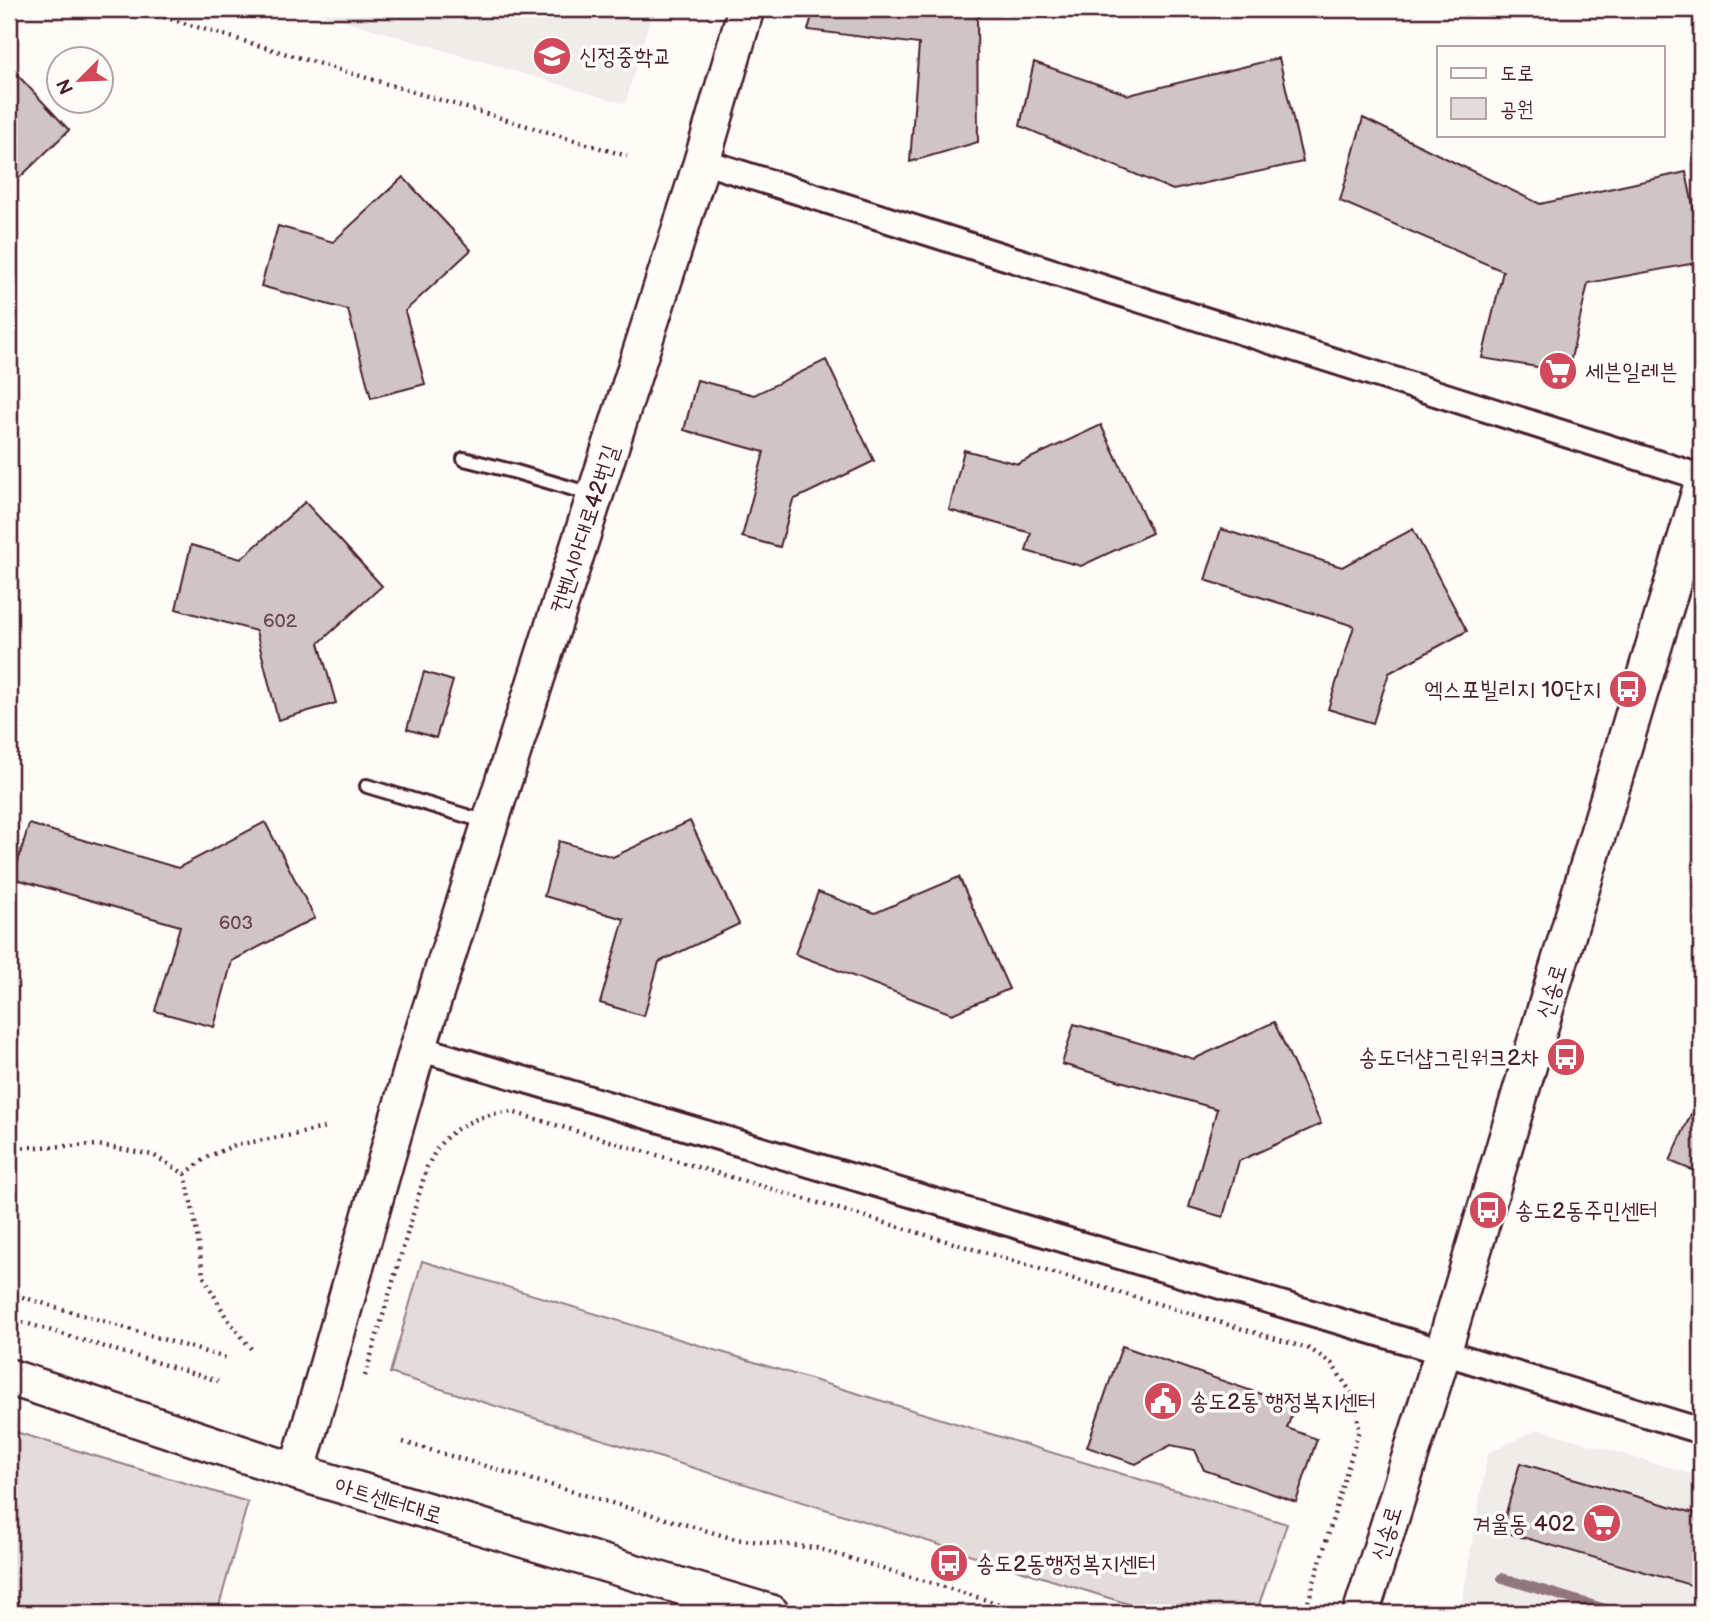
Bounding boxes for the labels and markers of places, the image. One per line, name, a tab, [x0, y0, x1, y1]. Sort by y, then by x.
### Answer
school or university icon: 신정중학교	[531, 35, 573, 77]
place label: 신정중학교	[579, 43, 672, 71]
supermarket icon: 세븐일레븐	[1537, 350, 1579, 392]
place label: 세븐일레븐	[1585, 358, 1678, 386]
bus stop icon: 엑스포빌리지 10단지	[1607, 668, 1649, 710]
place label: 엑스포빌리지 10단지	[1424, 676, 1601, 704]
bus stop icon: 송도더샵그린워크2차	[1545, 1036, 1587, 1078]
place label: 송도더샵그린워크2차	[1359, 1044, 1539, 1072]
bus stop icon: 송도2동주민센터	[1467, 1189, 1509, 1231]
place label: 송도2동주민센터	[1515, 1197, 1658, 1225]
public building icon: 송도2동 행정복지센터	[1142, 1380, 1184, 1422]
place label: 송도2동 행정복지센터	[1190, 1388, 1376, 1416]
supermarket icon: 겨울동 402	[1581, 1502, 1623, 1544]
place label: 겨울동 402	[1472, 1510, 1575, 1538]
bus stop icon: 송도2동행정복지센터	[928, 1542, 970, 1584]
place label: 송도2동행정복지센터	[976, 1550, 1156, 1578]

